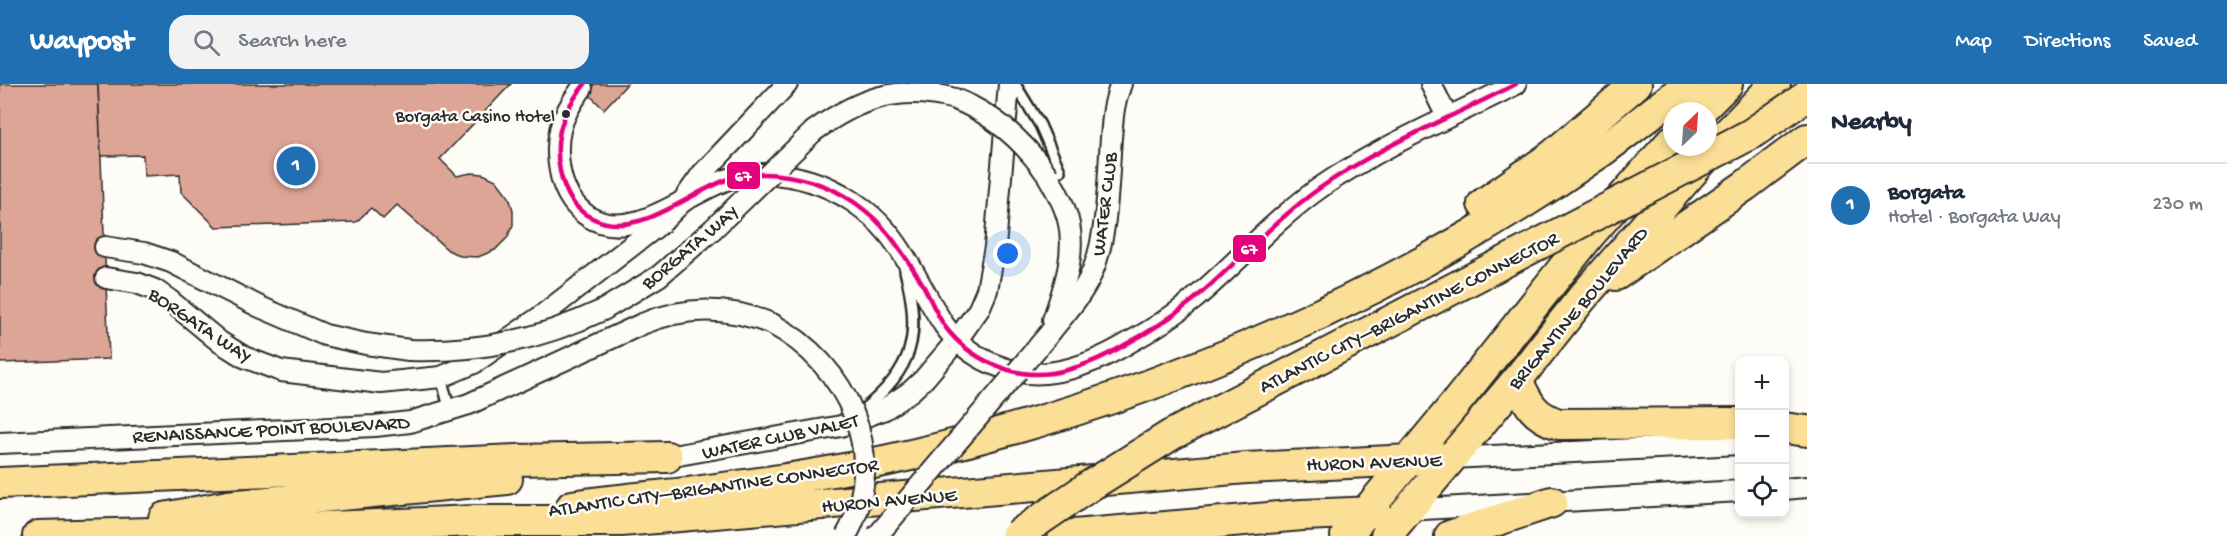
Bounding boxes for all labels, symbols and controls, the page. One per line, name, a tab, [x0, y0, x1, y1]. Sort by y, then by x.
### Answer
search box	[169, 15, 589, 69]
text: Waypost	[30, 26, 133, 59]
icon: search	[190, 26, 223, 59]
text: Search here	[238, 29, 347, 55]
text: Map	[1955, 30, 1992, 55]
text: Directions	[2025, 30, 2110, 55]
text: Saved	[2143, 30, 2197, 55]
north arrow	[1663, 102, 1717, 156]
place label: Borgata Casino Hotel	[395, 107, 555, 128]
marker: Borgata Casino Hotel	[560, 108, 572, 120]
text: Nearby	[1831, 108, 1912, 139]
pin: 1	[276, 144, 316, 188]
street label: WATER CLUB	[1089, 151, 1124, 257]
line badge: 67	[726, 161, 761, 190]
text: 67	[735, 169, 752, 188]
text: Borgata	[1888, 181, 1964, 207]
text: 1	[1846, 194, 1855, 217]
text: 230 m	[2153, 194, 2203, 217]
street label: BORGATA WAY	[637, 201, 744, 297]
text: Hotel · Borgata Way	[1888, 207, 2061, 230]
street label: BRIGANTINE BOULEVARD	[1504, 222, 1655, 396]
street label: ATLANTIC CITY–BRIGANTINE CONNECTOR	[1256, 228, 1564, 400]
line badge: 67	[1232, 234, 1267, 263]
your location	[993, 239, 1022, 268]
text: 67	[1241, 242, 1258, 261]
street label: BORGATA WAY	[142, 283, 255, 370]
map controls	[1735, 356, 1789, 518]
button: +	[1735, 356, 1789, 410]
street label: WATER CLUB VALET	[700, 410, 862, 466]
button: −	[1735, 410, 1789, 464]
street label: RENAISSANCE POINT BOULEVARD	[132, 413, 411, 450]
street label: HURON AVENUE	[1306, 451, 1444, 478]
street label: ATLANTIC CITY–BRIGANTINE CONNECTOR	[547, 455, 881, 524]
button: locate	[1735, 464, 1789, 518]
street label: HURON AVENUE	[821, 485, 959, 520]

